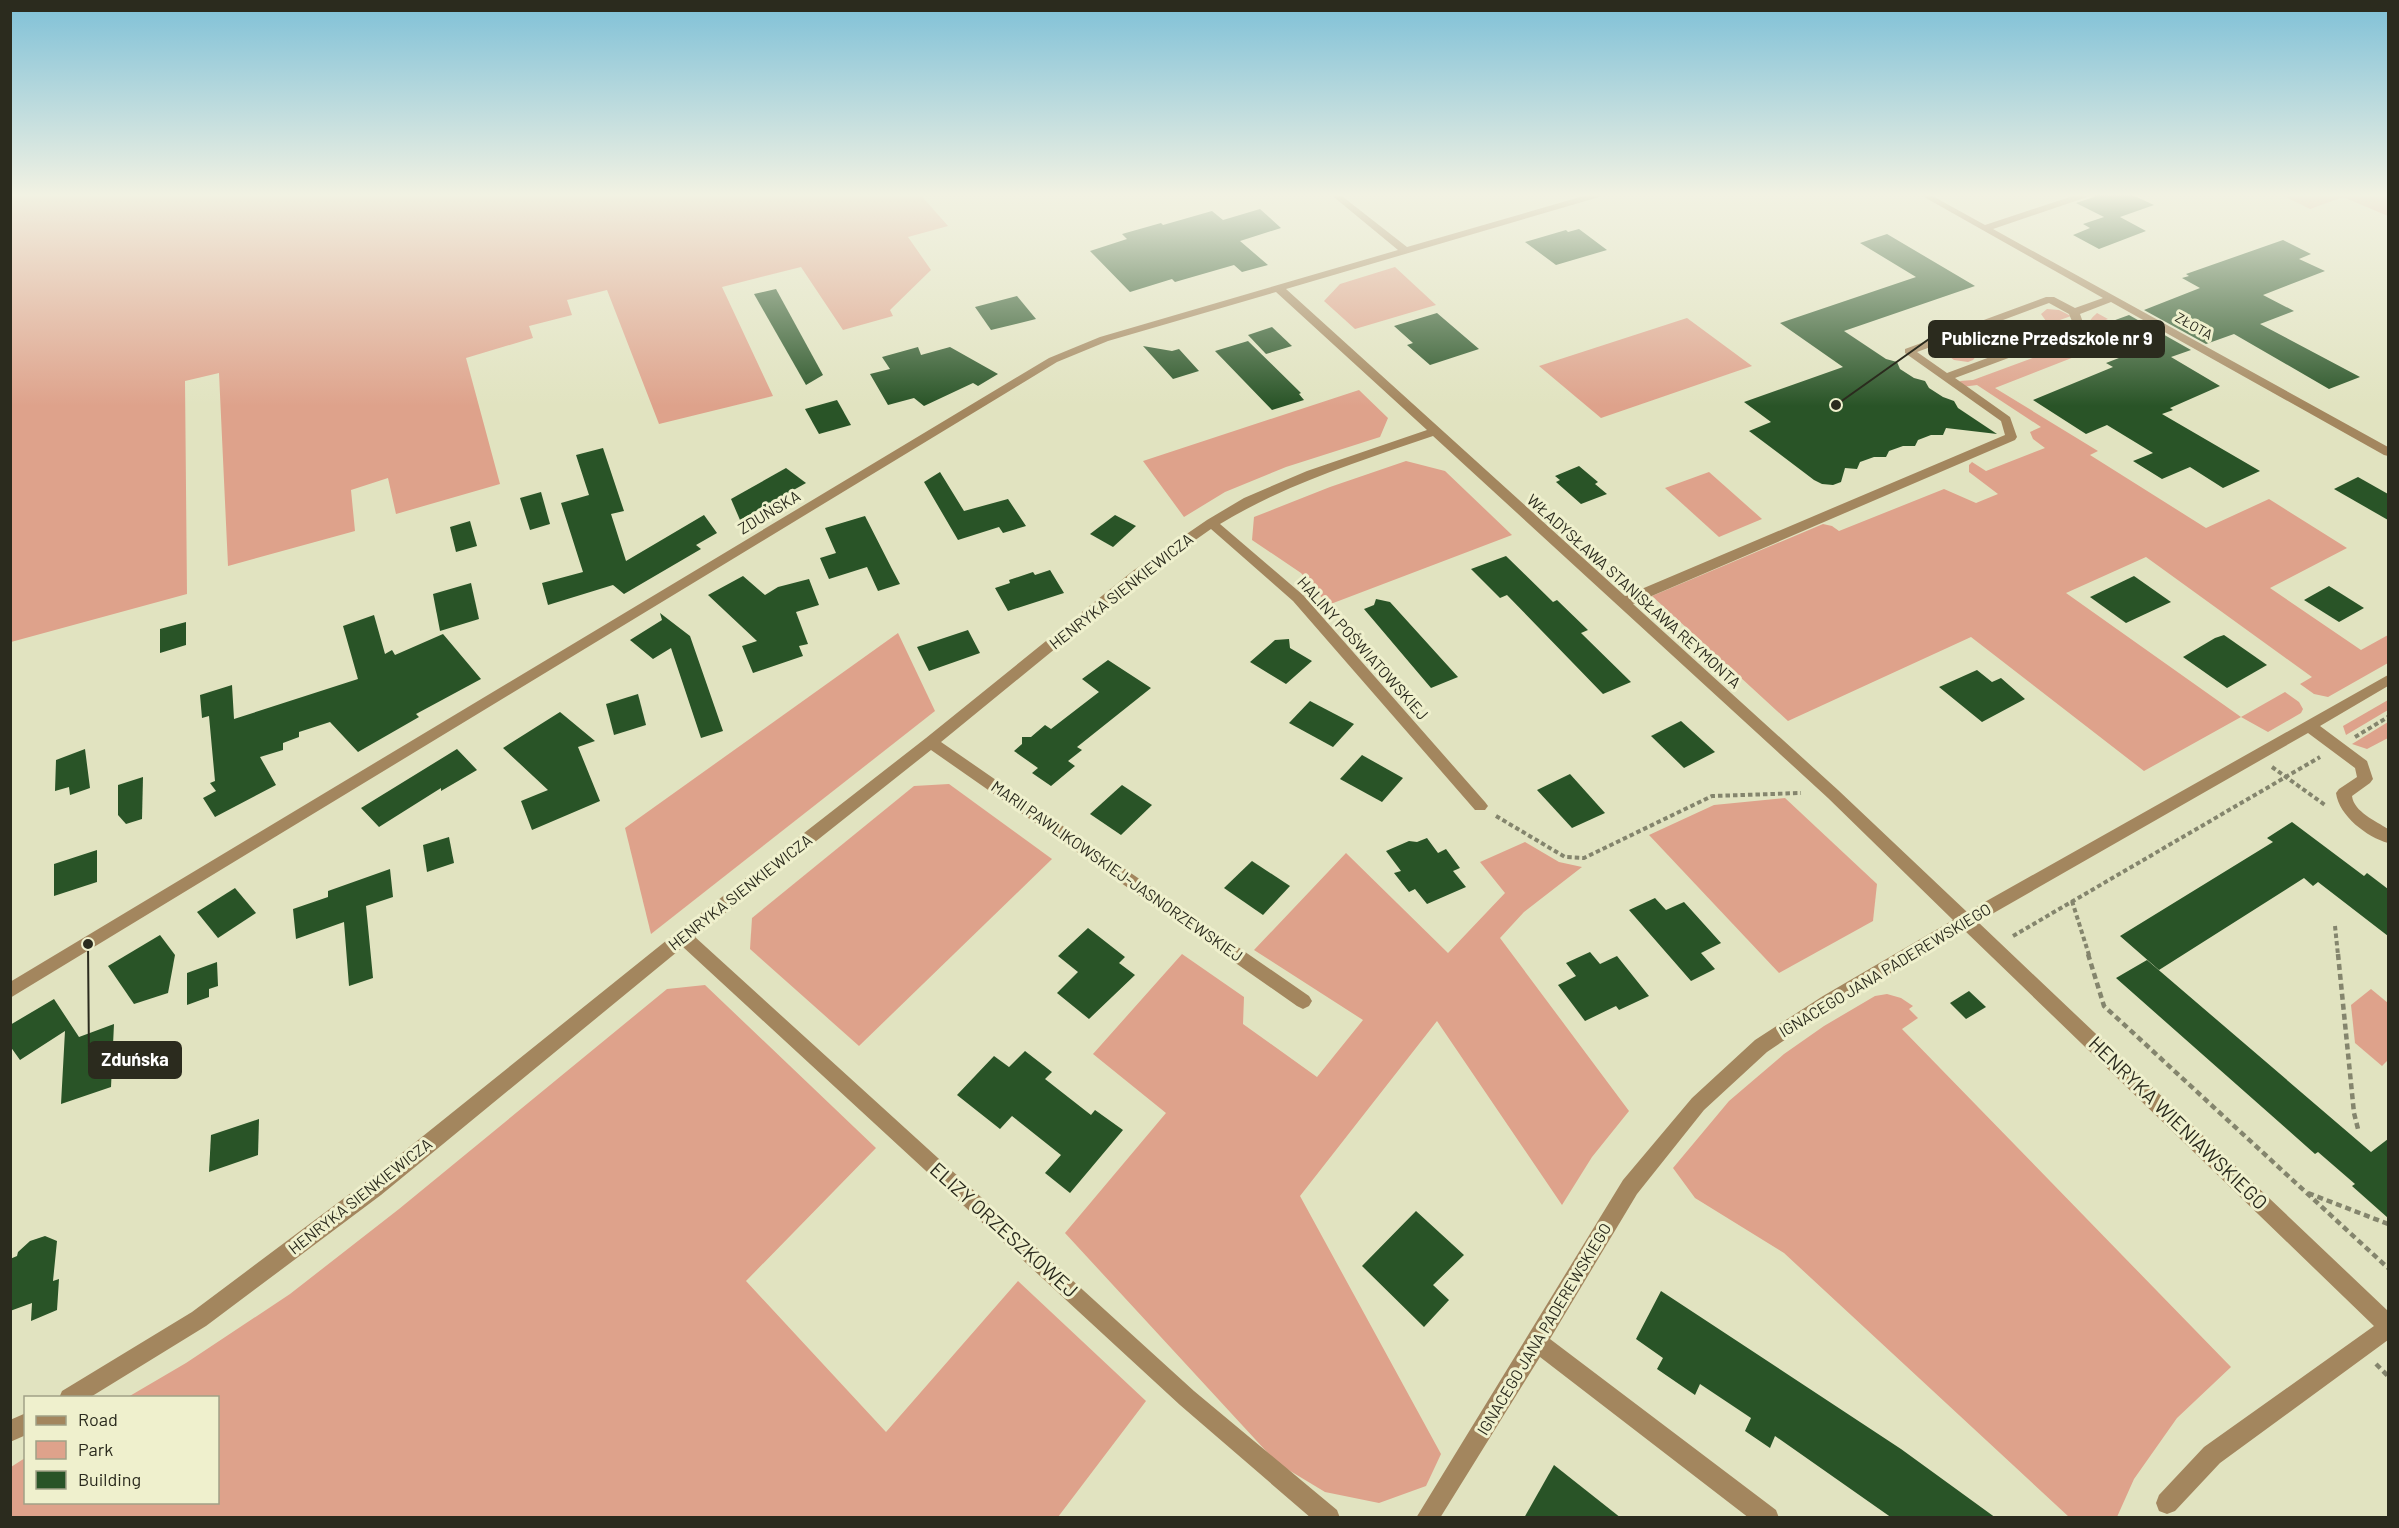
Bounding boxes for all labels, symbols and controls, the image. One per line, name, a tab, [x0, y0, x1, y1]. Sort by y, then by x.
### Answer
street label: ZŁOTA	[2172, 308, 2216, 343]
callout: Publiczne Przedszkole nr 9	[1929, 321, 2164, 357]
text: Publiczne Przedszkole nr 9	[1942, 327, 2152, 349]
street label: ZDUŃSKA	[734, 485, 804, 538]
street label: WŁADYSŁAWA STANISŁAWA REYMONTA	[1524, 490, 1745, 692]
street label: HENRYKA SIENKIEWICZA	[1045, 528, 1196, 653]
street label: HALINY POŚWIATOWSKIEJ	[1294, 572, 1433, 723]
street label: MARII PAWLIKOWSKIEJ-JASNORZEWSKIEJ	[988, 776, 1247, 965]
street label: HENRYKA SIENKIEWICZA	[664, 829, 815, 954]
street label: IGNACEGO JANA PADEREWSKIEGO	[1775, 899, 1994, 1041]
street label: HENRYKA WIENIAWSKIEGO	[2084, 1031, 2273, 1214]
callout: Zduńska	[89, 1042, 181, 1078]
text: Zduńska	[101, 1048, 169, 1070]
street label: HENRYKA SIENKIEWICZA	[284, 1133, 435, 1258]
street label: ELIZY ORZESZKOWEJ	[926, 1157, 1084, 1302]
street label: IGNACEGO JANA PADEREWSKIEGO	[1473, 1219, 1615, 1438]
legend	[24, 1396, 219, 1504]
text: Road	[78, 1408, 118, 1430]
text: Park	[78, 1438, 113, 1460]
text: Building	[78, 1468, 141, 1490]

